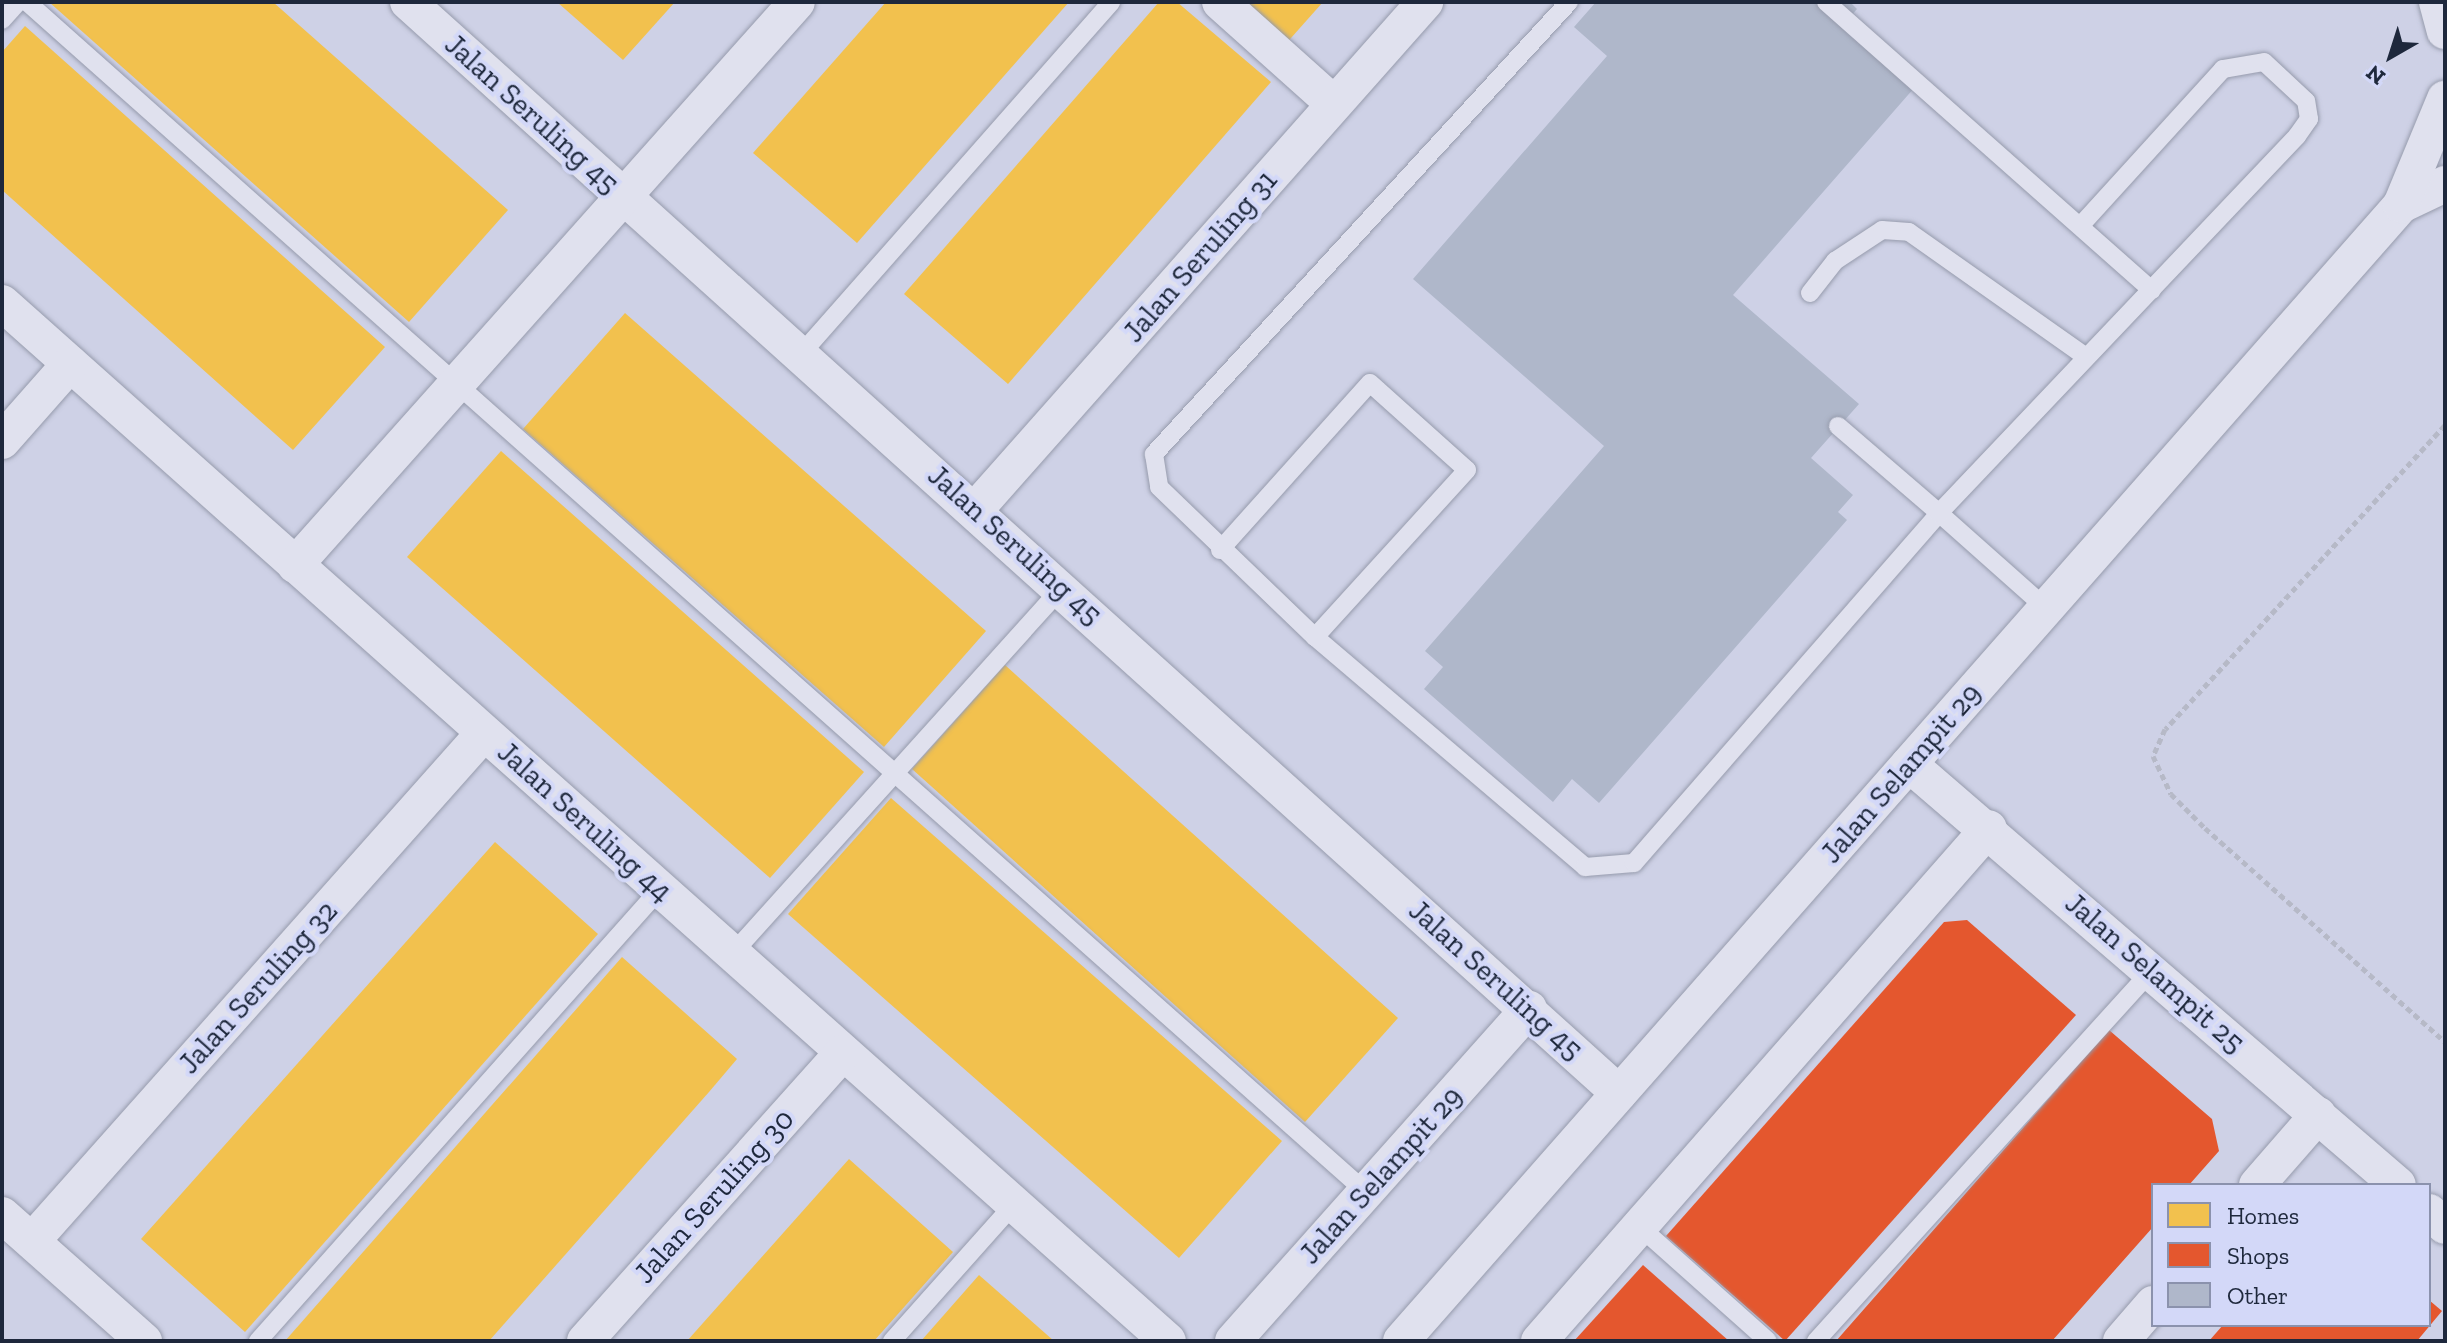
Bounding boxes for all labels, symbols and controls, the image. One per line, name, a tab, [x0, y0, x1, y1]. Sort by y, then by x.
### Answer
north arrow	[2351, 16, 2431, 96]
street label: Jalan Seruling 45	[438, 26, 626, 202]
text: N	[2361, 59, 2391, 91]
street label: Jalan Seruling 31	[1115, 163, 1285, 349]
street label: Jalan Seruling 45	[921, 457, 1109, 633]
street label: Jalan Selampit 29	[1813, 676, 1989, 870]
street label: Jalan Seruling 44	[490, 734, 680, 910]
street label: Jalan Selampit 25	[2058, 885, 2252, 1061]
street label: Jalan Seruling 45	[1402, 892, 1590, 1068]
street label: Jalan Seruling 32	[171, 893, 345, 1081]
street label: Jalan Selampit 29	[1292, 1079, 1470, 1271]
street label: Jalan Seruling 30	[626, 1101, 802, 1291]
legend	[2151, 1183, 2431, 1327]
text: Homes	[2227, 1201, 2299, 1230]
text: Shops	[2227, 1241, 2289, 1270]
text: Other	[2227, 1281, 2288, 1310]

